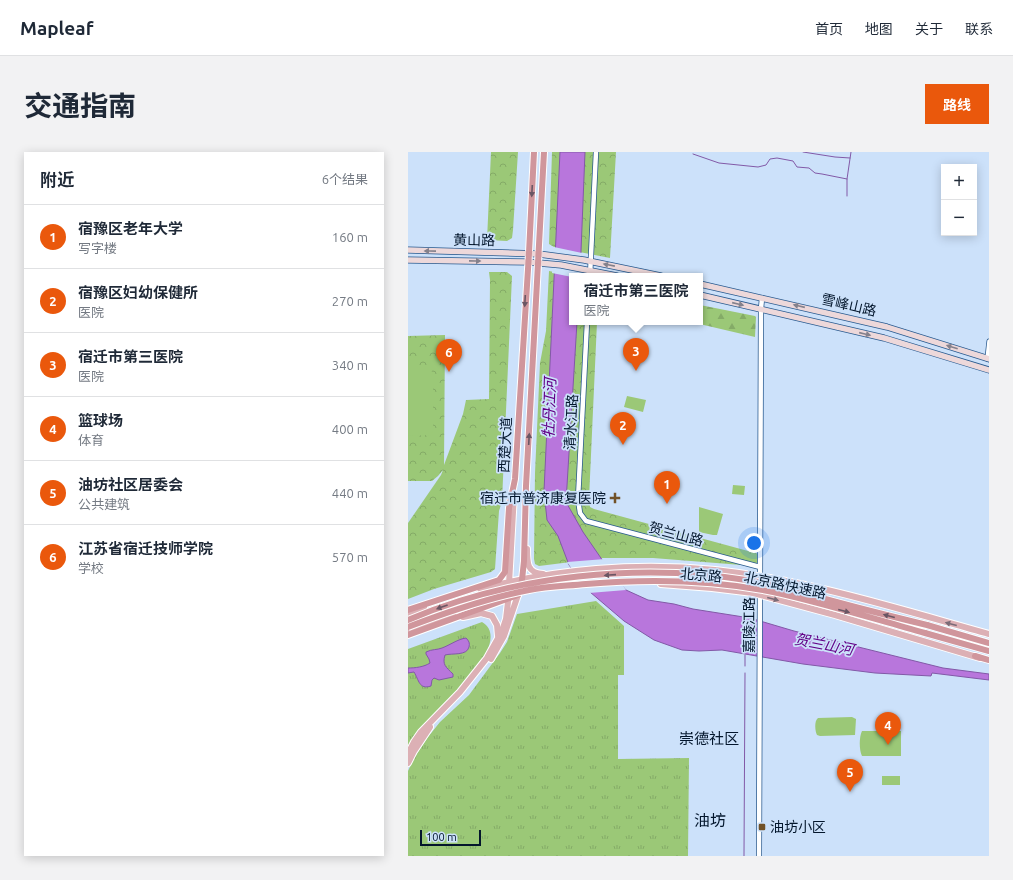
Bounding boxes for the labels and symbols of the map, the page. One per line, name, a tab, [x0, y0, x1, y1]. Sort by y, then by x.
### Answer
one-way arrow	[528, 185, 535, 197]
street label: 黄山路	[453, 232, 495, 248]
one-way arrow	[423, 248, 436, 254]
one-way arrow	[469, 258, 482, 264]
one-way arrow	[603, 262, 615, 268]
street label: 雪峰山路	[820, 291, 878, 319]
one-way arrow	[522, 295, 529, 307]
one-way arrow	[732, 301, 744, 307]
one-way arrow	[793, 303, 806, 309]
one-way arrow	[858, 331, 871, 337]
pin: 3	[623, 338, 649, 371]
pin: 6	[436, 339, 462, 372]
one-way arrow	[946, 344, 958, 350]
water label: 牡丹江河	[539, 375, 559, 438]
street label: 清水江路	[562, 394, 580, 450]
pin: 2	[610, 412, 636, 445]
street label: 西楚大道	[496, 417, 514, 473]
one-way arrow	[525, 433, 532, 445]
pin: 1	[654, 471, 680, 504]
place label: 宿迁市普济康复医院	[480, 490, 606, 506]
marker: 宿迁市普济康复医院	[609, 492, 621, 504]
street label: 贺兰山路	[647, 519, 705, 549]
your location	[744, 533, 764, 553]
street label: 北京路	[679, 565, 723, 585]
street label: 北京路快速路	[742, 568, 828, 602]
one-way arrow	[604, 571, 616, 578]
street label: 嘉陵江路	[741, 597, 757, 653]
one-way arrow	[767, 597, 780, 603]
one-way arrow	[435, 605, 447, 611]
one-way arrow	[838, 608, 850, 614]
one-way arrow	[883, 612, 895, 618]
one-way arrow	[945, 620, 958, 626]
water label: 贺兰山河	[793, 630, 858, 659]
pin: 4	[875, 712, 901, 745]
district label: 崇德社区	[679, 730, 739, 747]
pin: 5	[837, 759, 863, 792]
district label: 油坊	[694, 811, 726, 829]
place label: 油坊小区	[770, 819, 826, 835]
marker: 油坊小区	[757, 822, 767, 832]
scale bar	[420, 828, 481, 847]

